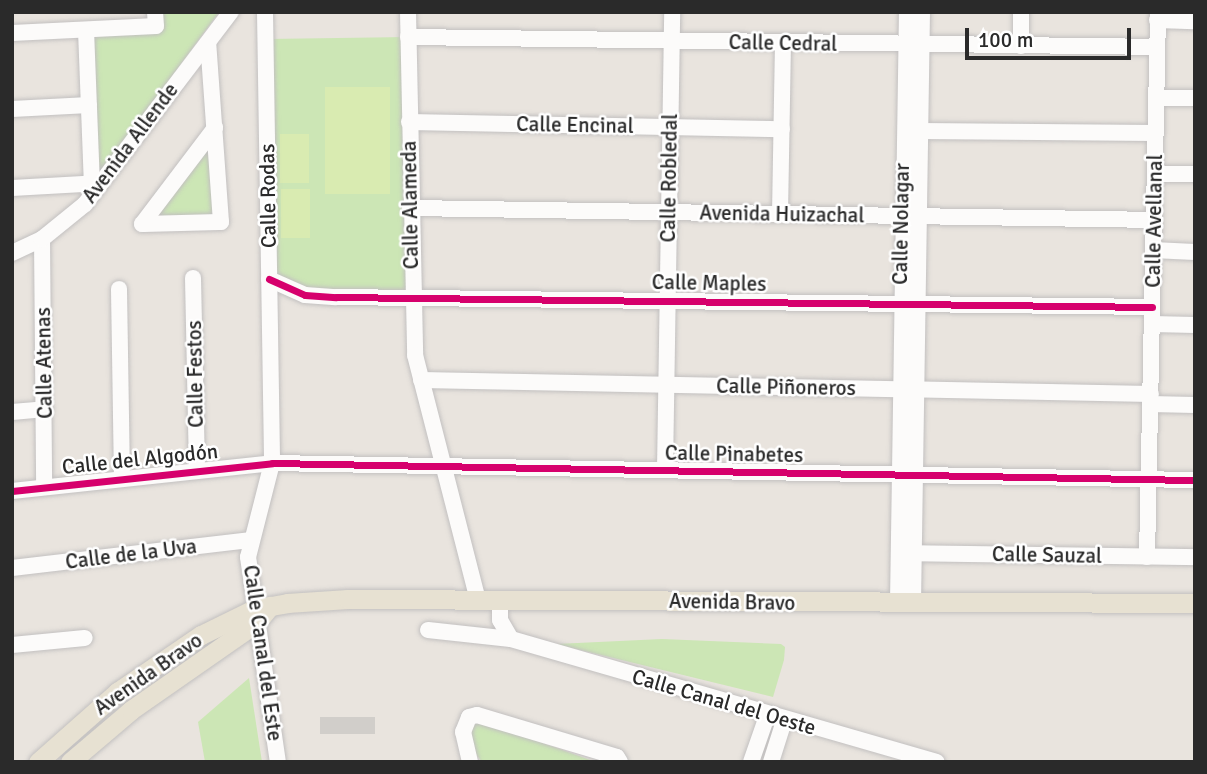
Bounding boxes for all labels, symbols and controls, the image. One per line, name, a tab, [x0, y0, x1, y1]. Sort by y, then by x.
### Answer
scale bar	[969, 14, 1135, 58]
text: 100 m	[978, 27, 1033, 53]
street label: Calle Cedral	[728, 29, 838, 57]
street label: Avenida Allende	[77, 78, 183, 208]
street label: Calle Encinal	[516, 111, 634, 139]
street label: Calle Robledal	[655, 113, 683, 243]
street label: Calle Alameda	[396, 140, 424, 270]
street label: Calle Rodas	[254, 144, 282, 248]
street label: Calle Avellanal	[1140, 154, 1168, 288]
street label: Calle Nolagar	[887, 163, 915, 285]
street label: Avenida Huizachal	[699, 200, 865, 228]
street label: Calle Maples	[651, 269, 767, 297]
street label: Calle Atenas	[30, 307, 58, 419]
street label: Calle Festos	[181, 320, 209, 428]
street label: Calle Piñoneros	[716, 373, 856, 401]
street label: Calle del Algodón	[61, 438, 219, 480]
street label: Calle Pinabetes	[665, 440, 803, 468]
street label: Calle de la Uva	[64, 533, 198, 575]
street label: Calle Sauzal	[992, 541, 1102, 569]
street label: Calle Canal del Este	[238, 563, 288, 743]
street label: Avenida Bravo	[669, 588, 795, 616]
street label: Avenida Bravo	[89, 627, 207, 721]
street label: Calle Canal del Oeste	[629, 664, 819, 740]

